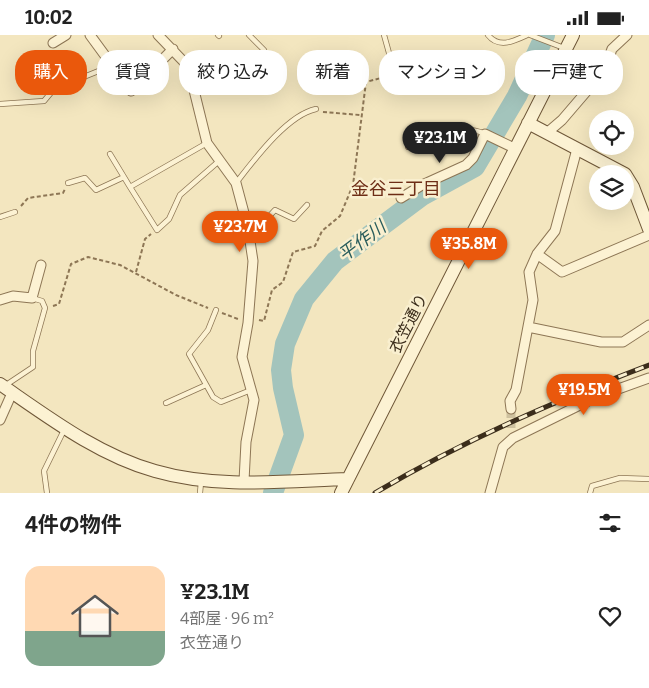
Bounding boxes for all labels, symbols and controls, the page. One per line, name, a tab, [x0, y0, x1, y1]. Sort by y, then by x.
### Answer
text: 10:02	[25, 6, 72, 29]
chip: 購入	[15, 50, 87, 95]
chip: 賃貸	[97, 50, 169, 95]
chip: 絞り込み	[179, 50, 287, 95]
chip: 新着	[297, 50, 369, 95]
chip: マンション	[379, 50, 505, 95]
chip: 一戸建て	[515, 50, 623, 95]
map controls	[589, 110, 634, 210]
button: locate	[589, 110, 634, 155]
pin: ¥23.1M	[399, 121, 481, 164]
text: ¥23.1M	[413, 128, 467, 147]
button: layers	[589, 165, 634, 210]
district label: 金谷三丁目	[351, 178, 441, 200]
pin: ¥23.7M	[199, 211, 281, 253]
water label: 平作川	[334, 215, 392, 266]
text: ¥23.7M	[213, 217, 267, 236]
pin: ¥35.8M	[428, 227, 510, 270]
text: ¥35.8M	[441, 234, 497, 253]
street label: 衣笠通り	[385, 290, 431, 356]
pin: ¥19.5M	[543, 373, 625, 416]
text: ¥19.5M	[557, 380, 611, 399]
icon: filters	[596, 509, 624, 537]
text: 4件の物件	[25, 512, 122, 538]
text: ¥23.1M	[180, 579, 250, 605]
icon: home	[65, 586, 125, 646]
icon: heart	[596, 602, 624, 630]
text: 4部屋 · 96 m²	[180, 609, 274, 628]
text: 衣笠通り	[180, 633, 244, 652]

